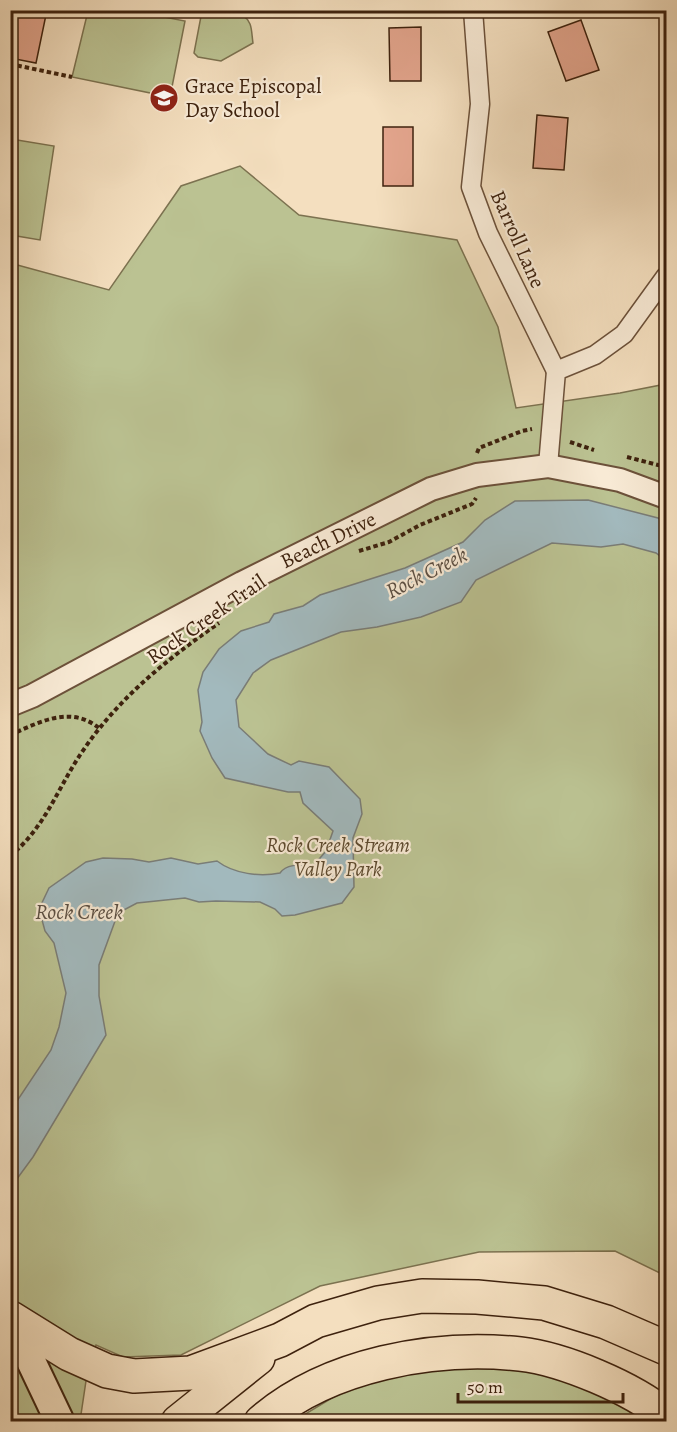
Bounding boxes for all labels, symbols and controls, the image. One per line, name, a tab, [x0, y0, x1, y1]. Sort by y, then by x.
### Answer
place label: Grace Episcopal Day School	[185, 72, 321, 124]
school or university icon: Grace Episcopal Day School	[148, 82, 180, 114]
street label: Barroll Lane	[484, 186, 552, 292]
street label: Beach Drive	[276, 505, 380, 575]
water label: Rock Creek	[380, 539, 473, 606]
street label: Rock Creek Trail	[141, 567, 271, 671]
park label: Rock Creek Stream Valley Park	[266, 831, 410, 883]
water label: Rock Creek	[35, 897, 123, 927]
scale bar	[458, 1366, 623, 1404]
text: 50 m	[467, 1375, 503, 1399]

